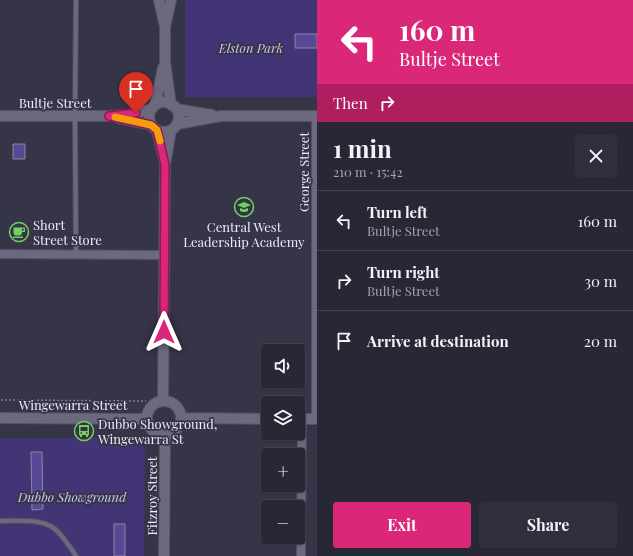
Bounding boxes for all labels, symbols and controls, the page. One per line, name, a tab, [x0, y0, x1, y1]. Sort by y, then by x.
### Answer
text: 160 m	[399, 11, 475, 48]
icon: left	[333, 16, 385, 68]
park label: Elston Park	[218, 39, 284, 56]
text: Bultje Street	[399, 47, 500, 71]
pin	[119, 72, 153, 113]
icon: arrive	[125, 78, 147, 100]
icon: right	[376, 92, 398, 114]
text: Then	[333, 93, 368, 113]
street label: Bultje Street	[19, 94, 92, 111]
street label: George Street	[295, 132, 312, 212]
text: 1 min	[333, 132, 392, 164]
button: close	[575, 135, 617, 177]
text: 210 m · 15:42	[333, 163, 403, 180]
school or university icon: Central West Leadership Academy	[233, 196, 255, 218]
text: Turn left	[367, 202, 428, 222]
icon: left	[333, 210, 355, 232]
text: 160 m	[578, 211, 617, 231]
place label: Short Street Store	[33, 216, 102, 248]
place label: Central West Leadership Academy	[183, 218, 305, 250]
cafe icon: Short Street Store	[8, 221, 30, 243]
text: Bultje Street	[367, 222, 440, 239]
text: Turn right	[367, 262, 440, 282]
icon: right	[333, 270, 355, 292]
text: 30 m	[584, 271, 617, 291]
text: Bultje Street	[367, 282, 440, 299]
position arrow	[143, 311, 185, 353]
icon: arrive	[333, 330, 355, 352]
text: Arrive at destination	[367, 331, 509, 351]
text: 20 m	[584, 331, 617, 351]
map controls	[261, 344, 305, 544]
button: sound	[261, 344, 305, 388]
street label: Wingewarra Street	[18, 396, 128, 413]
button: layers	[261, 396, 305, 440]
place label: Dubbo Showground, Wingewarra St	[97, 415, 217, 447]
bus stop icon: Dubbo Showground, Wingewarra St	[73, 420, 95, 442]
button: +	[261, 448, 305, 492]
street label: Fitzroy Street	[143, 456, 160, 535]
park label: Dubbo Showground	[17, 488, 127, 505]
button: −	[261, 500, 305, 544]
button: Exit	[333, 502, 471, 548]
button: Share	[479, 502, 617, 548]

